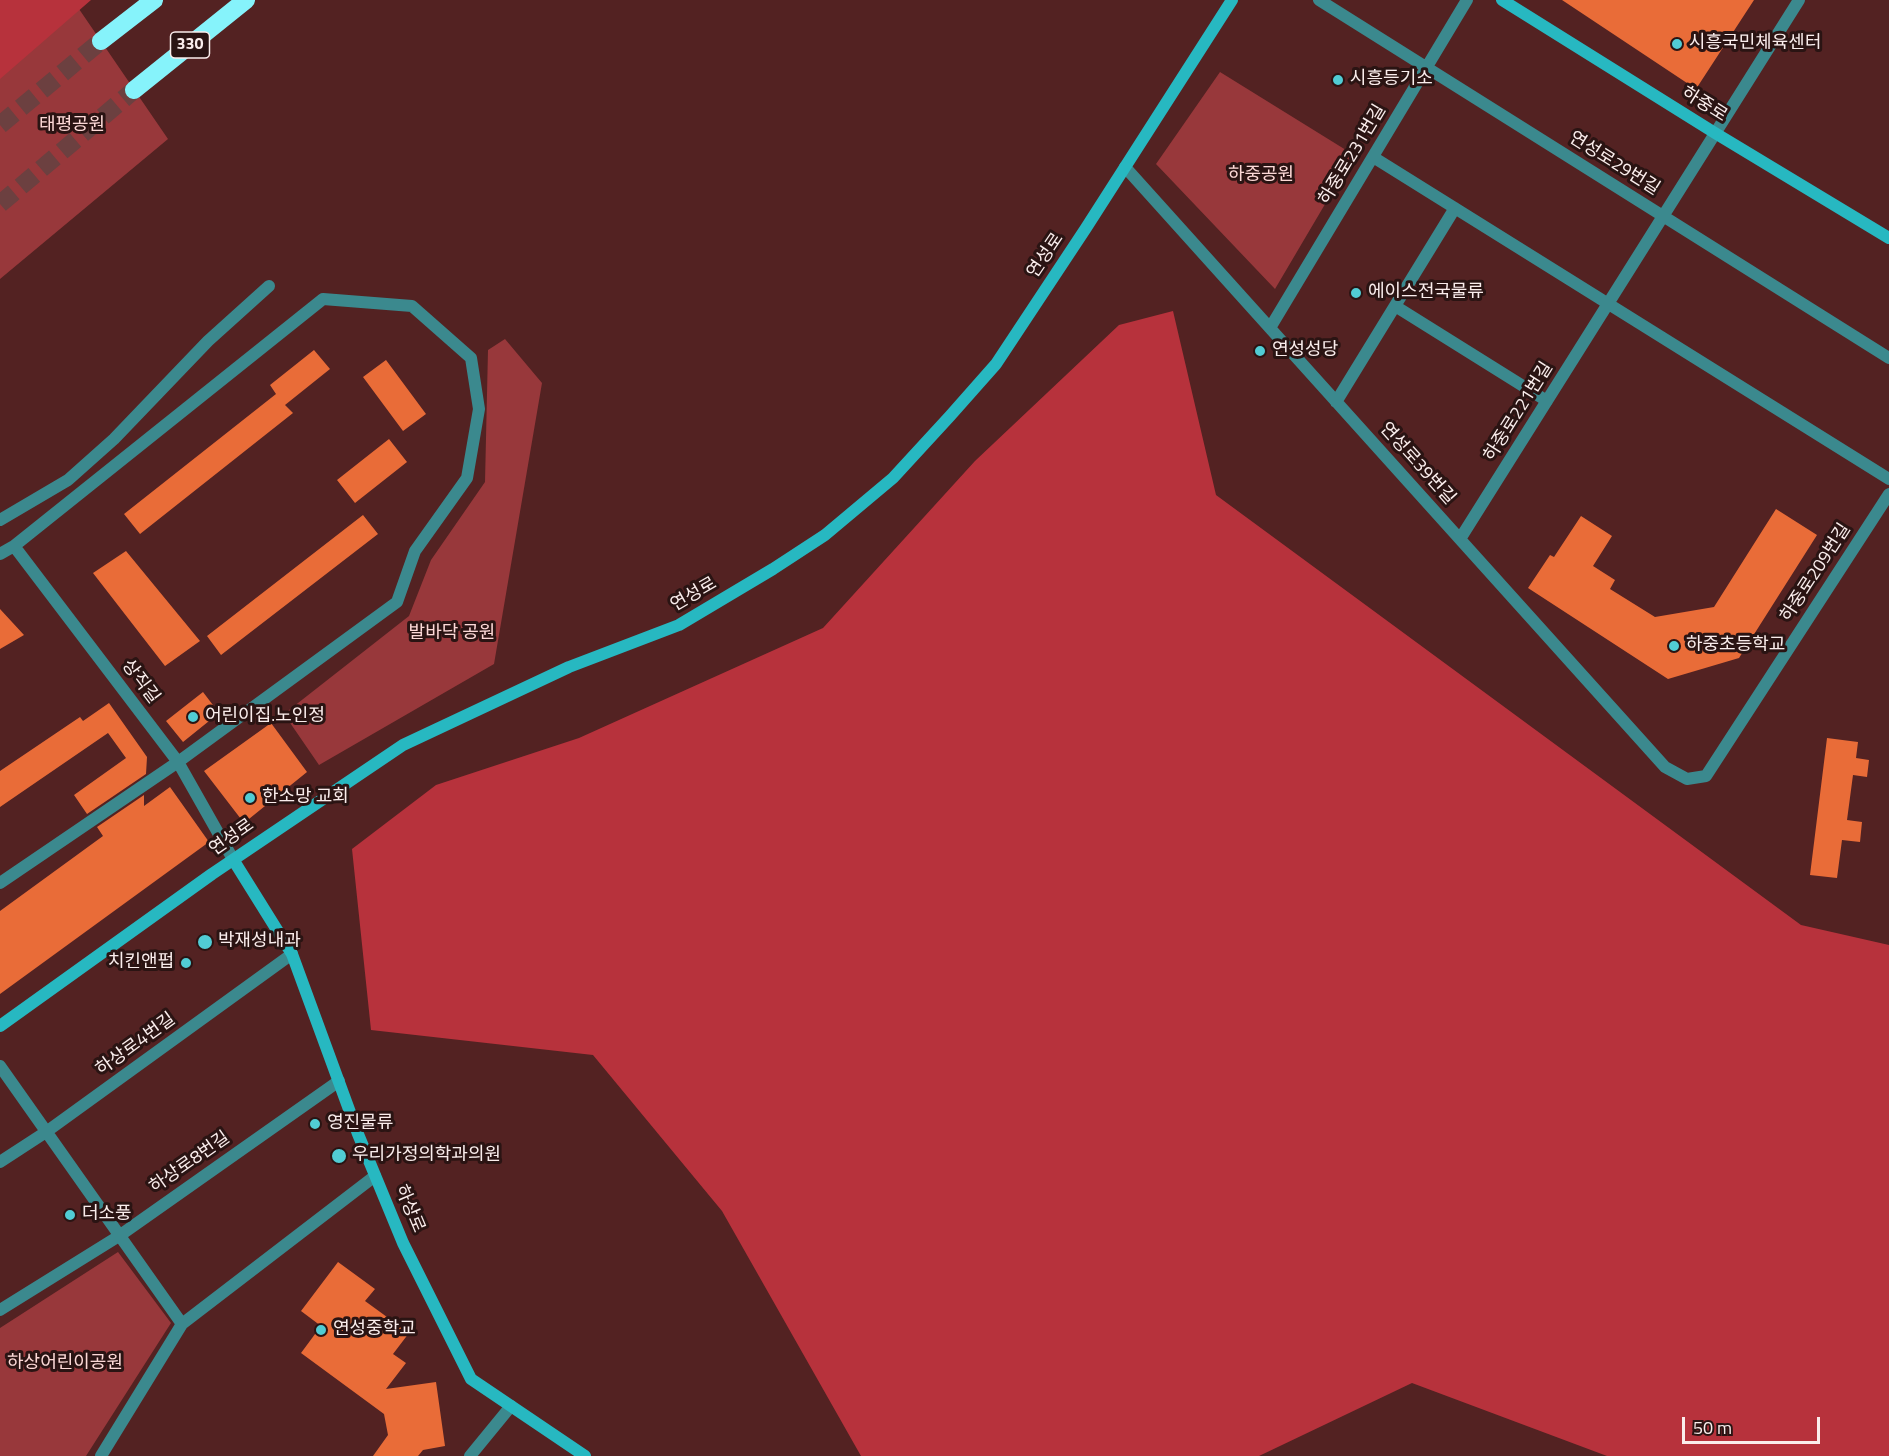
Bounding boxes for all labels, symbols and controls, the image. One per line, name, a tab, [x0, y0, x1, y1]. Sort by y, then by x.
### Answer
road number: 330	[170, 32, 210, 58]
place label: 시흥국민체육센터	[1689, 33, 1821, 55]
marker: 시흥국민체육센터	[1670, 37, 1684, 51]
place label: 시흥등기소	[1350, 69, 1433, 91]
marker: 시흥등기소	[1331, 73, 1345, 87]
street label: 하중로	[1677, 83, 1731, 127]
street label: 하중로231번길	[1315, 101, 1391, 209]
park label: 태평공원	[39, 115, 105, 137]
street label: 연성로29번길	[1565, 128, 1663, 200]
park label: 하중공원	[1228, 165, 1294, 187]
street label: 연성로	[1023, 229, 1069, 283]
place label: 에이스전국물류	[1368, 282, 1484, 304]
marker: 에이스전국물류	[1349, 286, 1363, 300]
place label: 연성성당	[1272, 340, 1338, 362]
marker: 연성성당	[1253, 344, 1267, 358]
street label: 하중로221번길	[1480, 358, 1558, 466]
street label: 연성로39번길	[1375, 419, 1459, 509]
street label: 하중로209번길	[1776, 520, 1856, 626]
street label: 연성로	[667, 573, 721, 617]
park label: 발바닥 공원	[409, 623, 495, 645]
place label: 하중초등학교	[1686, 635, 1785, 657]
marker: 하중초등학교	[1667, 639, 1681, 653]
street label: 상직길	[116, 656, 164, 708]
place label: 어린이집.노인정	[205, 706, 325, 728]
marker: 어린이집.노인정	[186, 710, 200, 724]
place label: 한소망 교회	[262, 787, 349, 809]
marker: 한소망 교회	[243, 791, 257, 805]
street label: 연성로	[205, 815, 259, 861]
place label: 박재성내과	[218, 931, 301, 953]
marker: 박재성내과	[196, 933, 214, 951]
place label: 치킨앤펍	[108, 952, 174, 974]
marker: 치킨앤펍	[179, 956, 193, 970]
street label: 하상로4번길	[92, 1009, 180, 1081]
place label: 영진물류	[327, 1113, 393, 1135]
marker: 영진물류	[308, 1117, 322, 1131]
street label: 하상로8번길	[146, 1128, 234, 1198]
place label: 우리가정의학과의원	[352, 1145, 501, 1167]
marker: 우리가정의학과의원	[330, 1147, 348, 1165]
street label: 하상로	[389, 1182, 429, 1236]
place label: 더소풍	[82, 1204, 132, 1226]
marker: 더소풍	[63, 1208, 77, 1222]
place label: 연성중학교	[333, 1319, 416, 1341]
marker: 연성중학교	[314, 1323, 328, 1337]
park label: 하상어린이공원	[7, 1353, 123, 1375]
scale bar	[1685, 1405, 1823, 1443]
text: 50 m	[1693, 1414, 1732, 1441]

